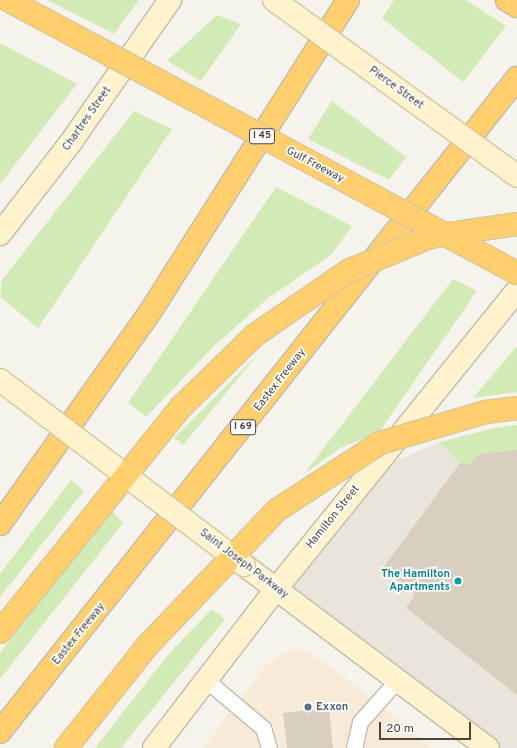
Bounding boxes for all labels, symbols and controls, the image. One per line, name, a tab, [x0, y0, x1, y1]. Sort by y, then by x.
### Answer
street label: Pierce Street	[366, 64, 426, 112]
street label: Chartres Street	[60, 84, 114, 154]
road number: I 45	[249, 128, 275, 144]
street label: Gulf Freeway	[284, 144, 346, 186]
street label: Eastex Freeway	[251, 346, 309, 414]
road number: I 69	[230, 419, 256, 435]
street label: Hamilton Street	[303, 483, 363, 551]
street label: Saint Joseph Parkway	[197, 526, 291, 602]
place label: The Hamilton Apartments	[381, 568, 450, 594]
marker: The Hamilton Apartments	[453, 576, 463, 586]
street label: Eastex Freeway	[50, 600, 108, 668]
place label: Exxon	[316, 700, 348, 714]
marker: Exxon	[303, 702, 313, 712]
scale bar	[381, 714, 473, 740]
text: 20 m	[386, 721, 414, 737]

